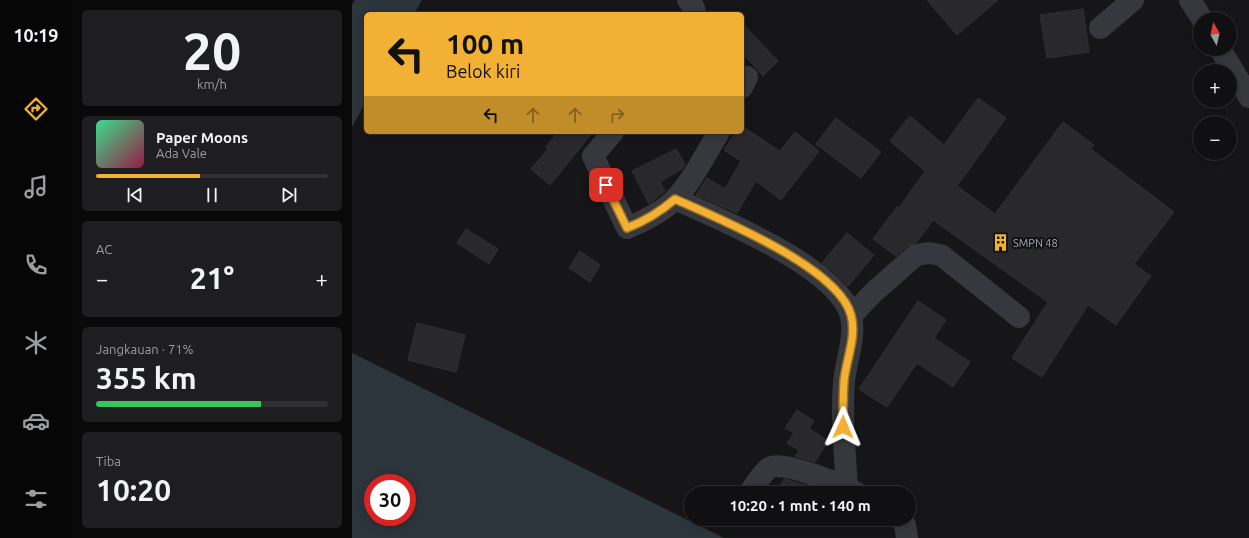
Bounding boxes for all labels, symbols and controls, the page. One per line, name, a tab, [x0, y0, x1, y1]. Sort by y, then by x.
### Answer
north arrow	[1193, 12, 1237, 56]
map controls	[1193, 12, 1237, 160]
text: 20	[183, 22, 241, 80]
text: 10:19	[13, 25, 59, 45]
icon: left	[380, 28, 432, 80]
text: 100 m	[446, 28, 524, 59]
text: Belok kiri	[446, 61, 520, 81]
button: +	[1193, 64, 1237, 108]
text: km/h	[197, 77, 227, 91]
icon: directions	[22, 95, 50, 123]
icon: left	[480, 104, 502, 126]
icon: ahead	[522, 104, 544, 126]
icon: ahead	[564, 104, 586, 126]
icon: right	[606, 104, 628, 126]
button: −	[1193, 116, 1237, 160]
text: Paper Moons	[156, 129, 248, 146]
text: Ada Vale	[156, 146, 207, 160]
pin	[589, 168, 623, 202]
icon: music	[22, 173, 50, 201]
icon: arrive	[595, 174, 617, 196]
icon: previous	[124, 184, 146, 206]
icon: pause	[201, 184, 223, 206]
icon: next	[278, 184, 300, 206]
building icon: SMPN 48	[990, 233, 1010, 253]
place label: SMPN 48	[1013, 237, 1058, 249]
text: AC	[96, 242, 112, 256]
icon: phone	[22, 251, 50, 279]
text: 21°	[190, 261, 234, 295]
text: −	[96, 266, 108, 291]
text: +	[316, 266, 328, 291]
icon: climate	[22, 329, 50, 357]
text: Jangkauan · 71%	[96, 342, 194, 356]
text: 355 km	[96, 361, 197, 395]
position arrow	[822, 406, 864, 448]
icon: car	[22, 407, 50, 435]
text: Tiba	[96, 454, 121, 468]
text: 10:20	[96, 473, 171, 507]
speed limit sign: 30	[364, 474, 416, 526]
icon: filters	[22, 485, 50, 513]
text: 10:20 · 1 mnt · 140 m	[729, 497, 871, 514]

